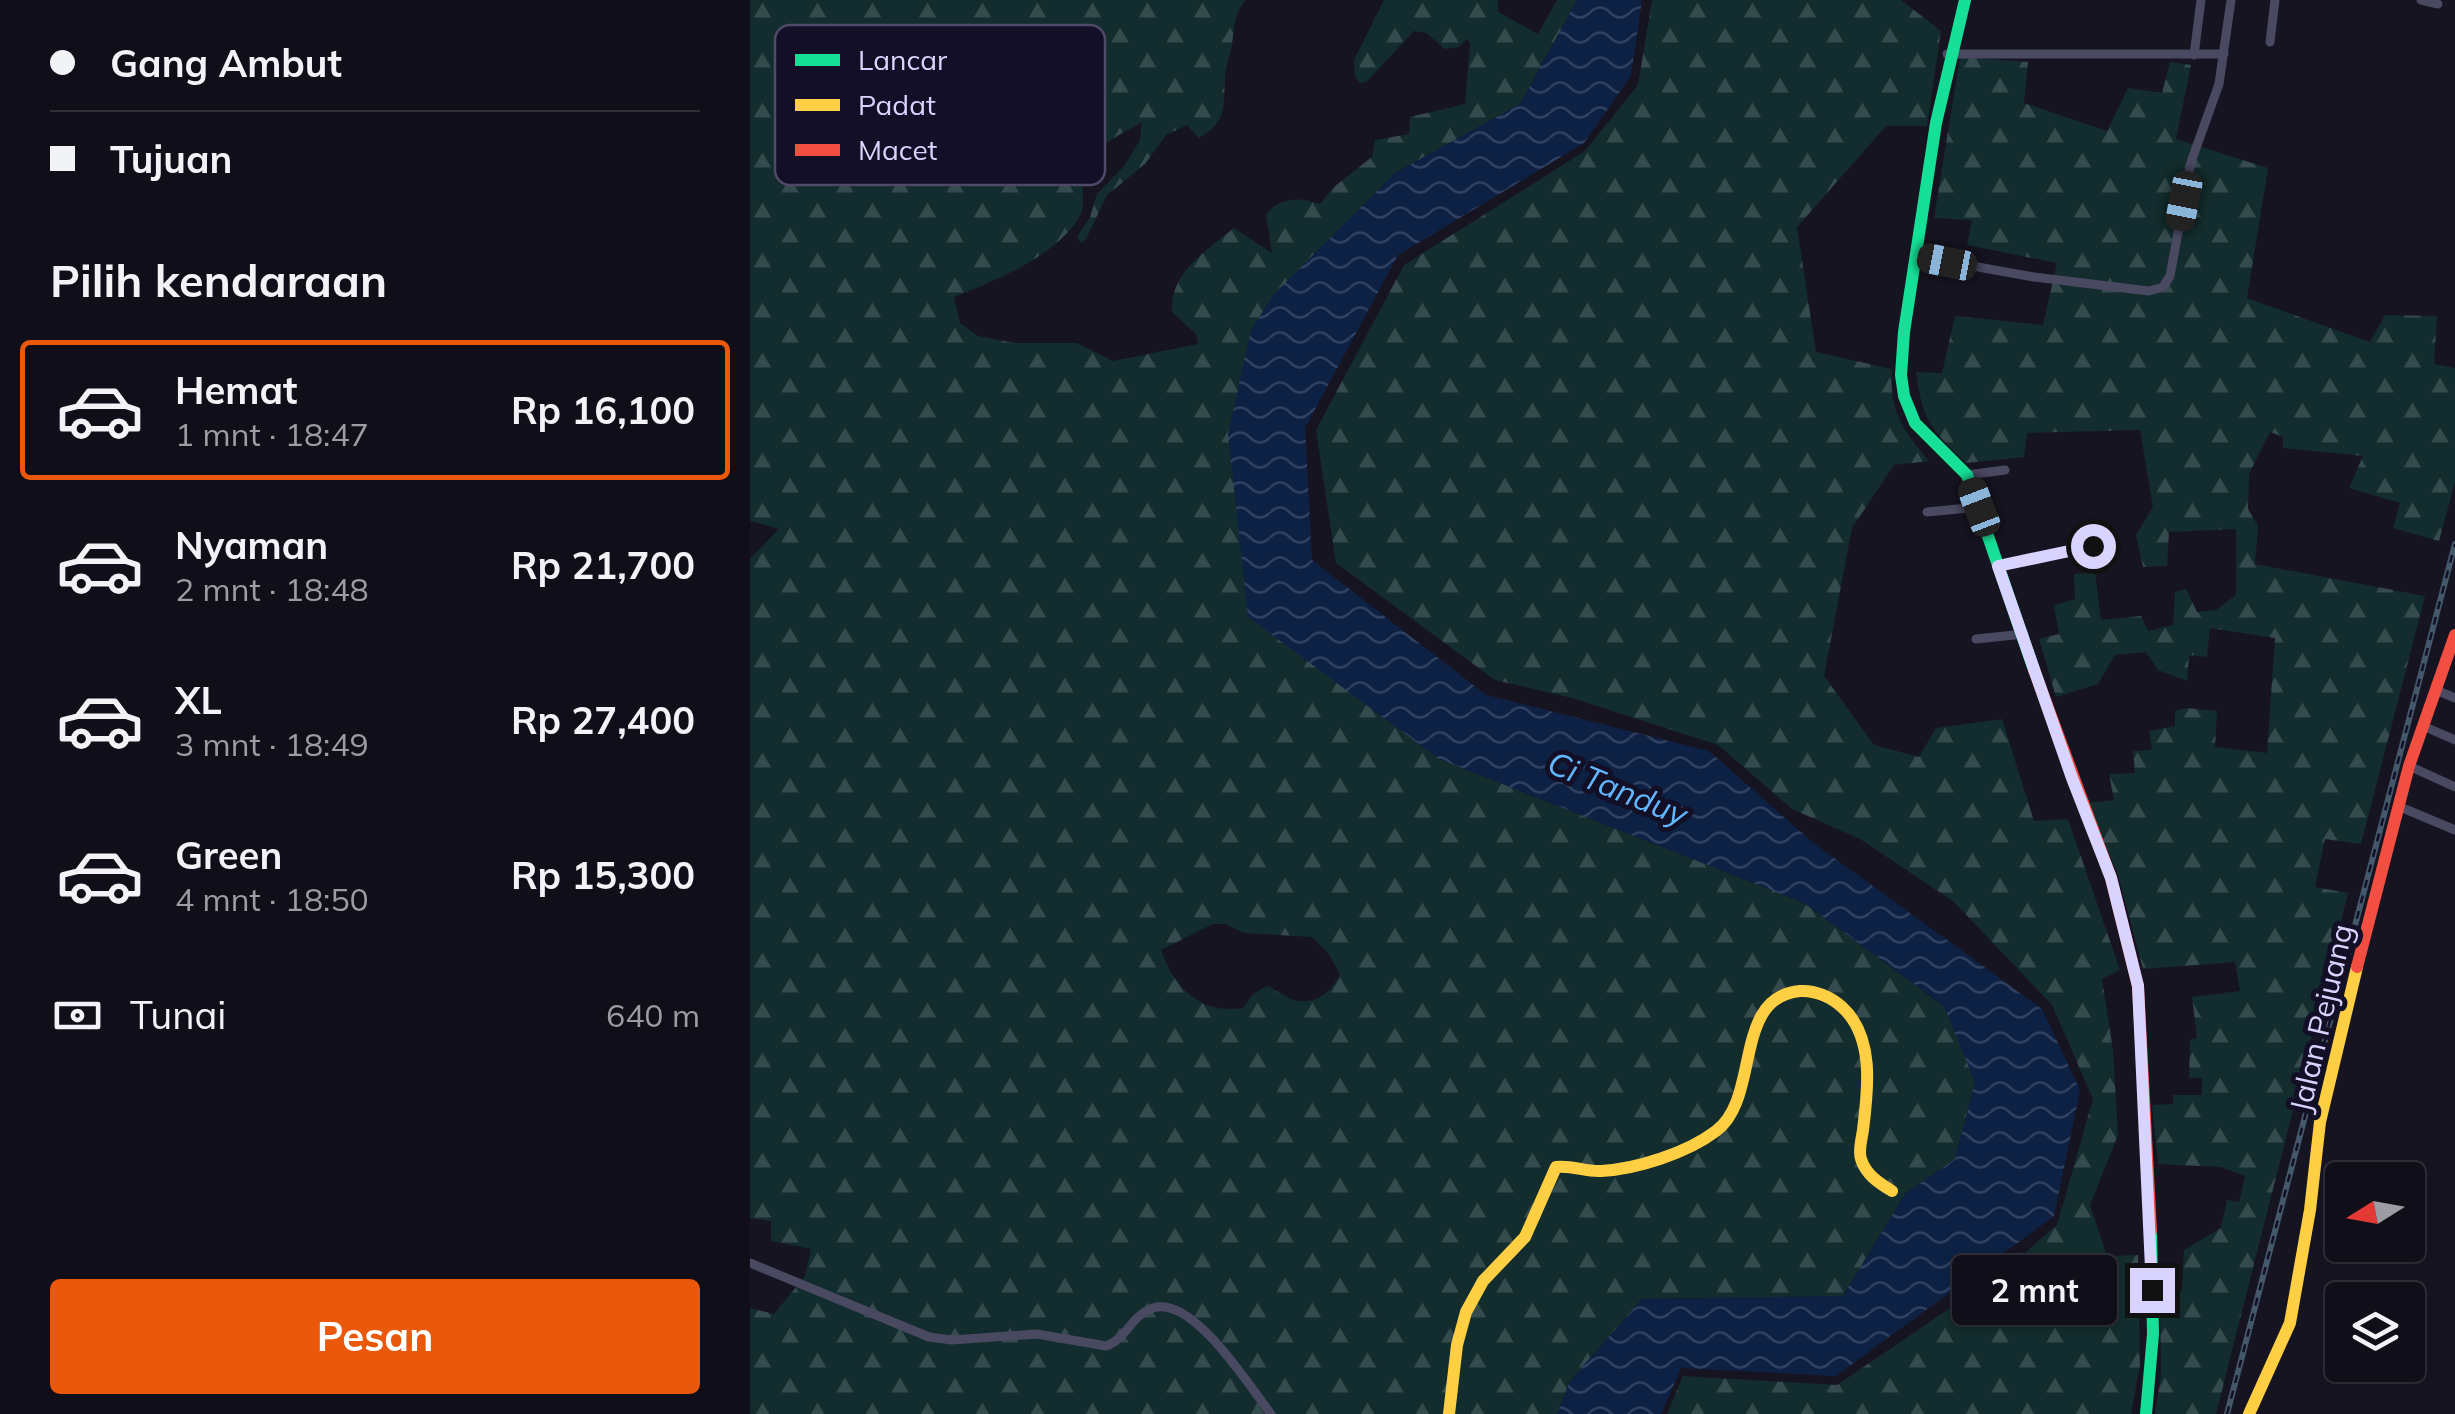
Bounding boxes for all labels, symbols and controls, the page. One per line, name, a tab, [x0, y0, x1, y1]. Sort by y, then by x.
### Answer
legend	[775, 25, 1105, 185]
text: Gang Ambut	[110, 39, 342, 87]
text: Lancar	[858, 42, 948, 77]
text: Padat	[858, 87, 936, 122]
text: Macet	[858, 132, 938, 167]
text: Tujuan	[110, 135, 232, 183]
car	[2164, 169, 2204, 233]
car	[1915, 242, 1979, 282]
text: Pilih kendaraan	[50, 252, 387, 308]
icon: car	[55, 365, 145, 455]
text: Hemat	[175, 366, 297, 414]
text: Rp 16,100	[511, 386, 695, 434]
text: 1 mnt · 18:47	[175, 414, 369, 454]
car	[1954, 474, 2004, 540]
icon: car	[55, 520, 145, 610]
text: Nyaman	[175, 521, 328, 569]
route start	[2071, 524, 2116, 569]
text: Rp 21,700	[511, 541, 695, 589]
text: 2 mnt · 18:48	[175, 569, 369, 609]
icon: car	[55, 675, 145, 765]
text: XL	[175, 676, 222, 724]
text: Rp 27,400	[511, 696, 695, 744]
text: 3 mnt · 18:49	[175, 724, 369, 764]
water label: Ci Tanduy	[1542, 742, 1695, 835]
icon: car	[55, 830, 145, 920]
text: Green	[175, 831, 282, 879]
text: Rp 15,300	[511, 851, 695, 899]
text: 4 mnt · 18:50	[175, 879, 369, 919]
street label: Jalan Pejuang	[2281, 920, 2361, 1116]
icon: cash	[50, 988, 105, 1043]
text: Tunai	[130, 991, 226, 1039]
text: 640 m	[606, 995, 700, 1035]
north arrow	[2325, 1162, 2425, 1262]
map controls	[2325, 1162, 2425, 1382]
callout: 2 mnt	[1952, 1255, 2117, 1325]
route end	[2130, 1268, 2175, 1313]
text: 2 mnt	[1990, 1270, 2079, 1310]
button: Pesan	[50, 1279, 700, 1394]
button: layers	[2325, 1282, 2425, 1382]

